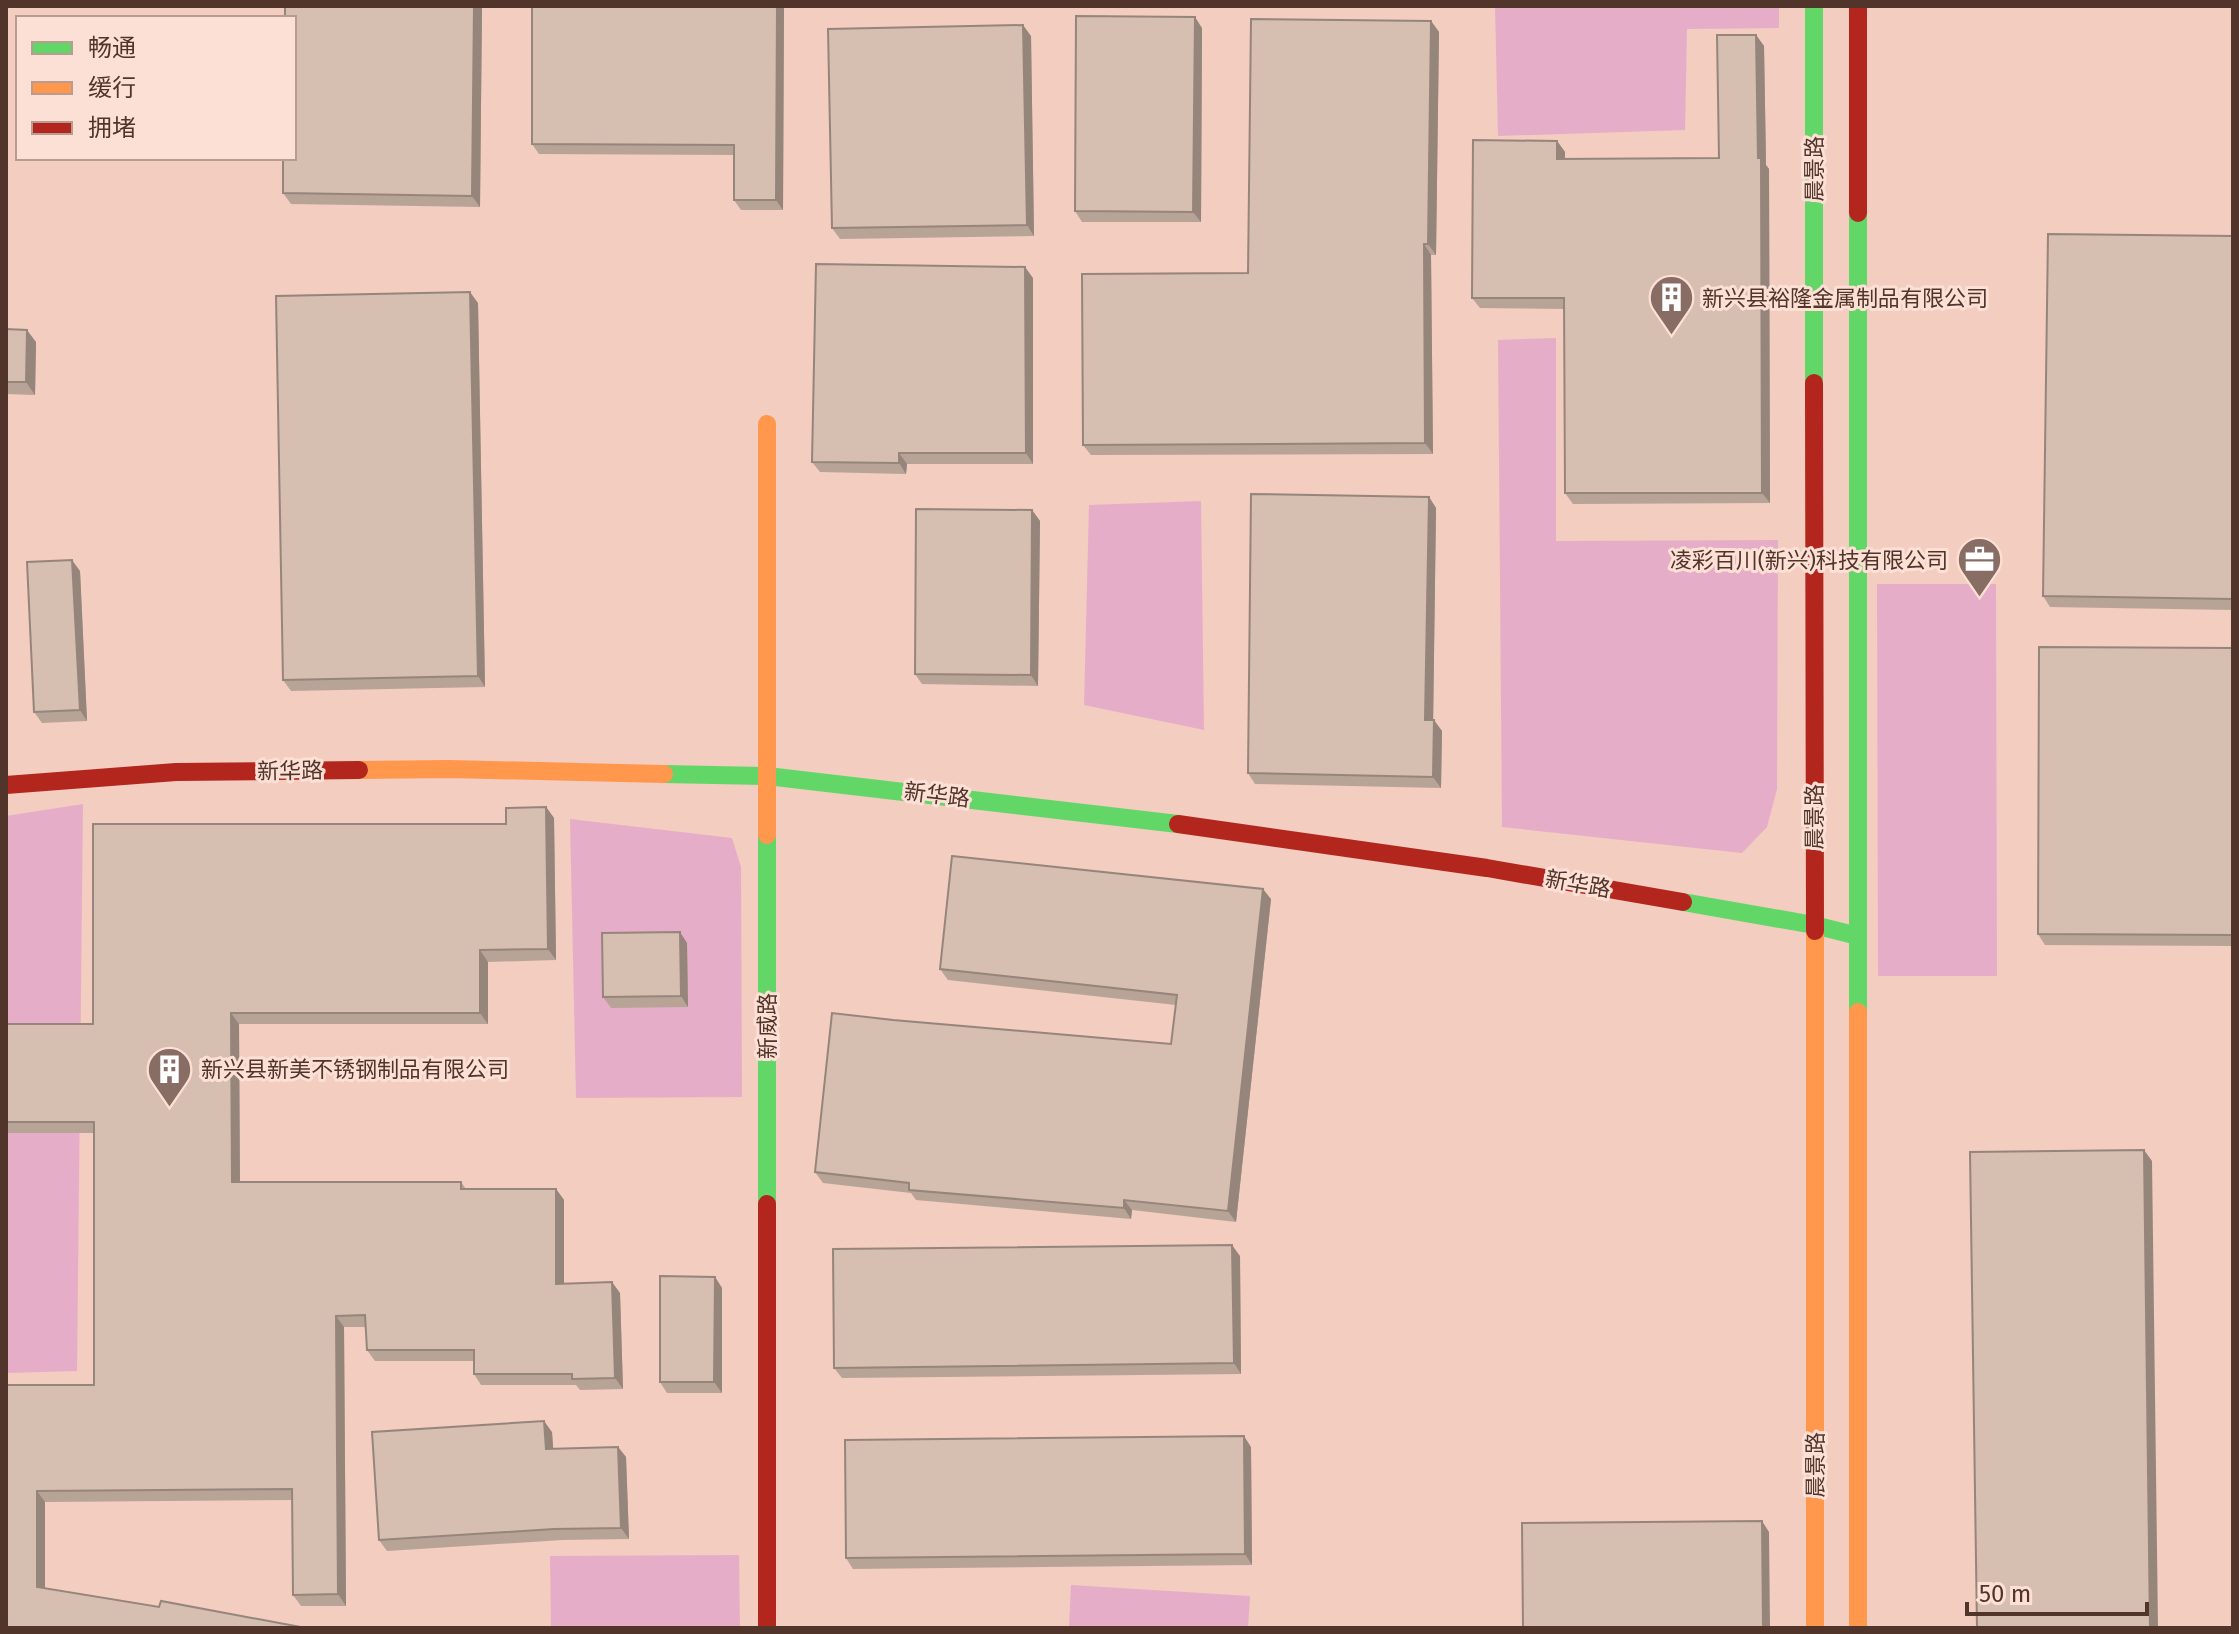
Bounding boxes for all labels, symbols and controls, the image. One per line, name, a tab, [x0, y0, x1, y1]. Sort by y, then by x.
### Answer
legend	[16, 16, 296, 160]
text: 畅通	[88, 34, 136, 62]
text: 缓行	[88, 74, 136, 102]
text: 拥堵	[88, 114, 136, 142]
street label: 晨景路	[1801, 136, 1828, 202]
building icon: 新兴县裕隆金属制品有限公司	[1647, 274, 1695, 337]
place label: 新兴县裕隆金属制品有限公司	[1702, 285, 1988, 312]
office icon: 凌彩百川(新兴)科技有限公司	[1955, 536, 2003, 599]
place label: 凌彩百川(新兴)科技有限公司	[1670, 547, 1948, 574]
street label: 新华路	[257, 757, 323, 785]
street label: 新华路	[903, 778, 971, 812]
street label: 晨景路	[1801, 784, 1828, 850]
street label: 新华路	[1543, 865, 1613, 903]
street label: 新威路	[754, 993, 781, 1059]
building icon: 新兴县新美不锈钢制品有限公司	[146, 1045, 194, 1108]
place label: 新兴县新美不锈钢制品有限公司	[201, 1056, 509, 1083]
street label: 晨景路	[1802, 1432, 1829, 1498]
scale bar	[1967, 1566, 2147, 1616]
text: 50 m	[1979, 1580, 2031, 1608]

